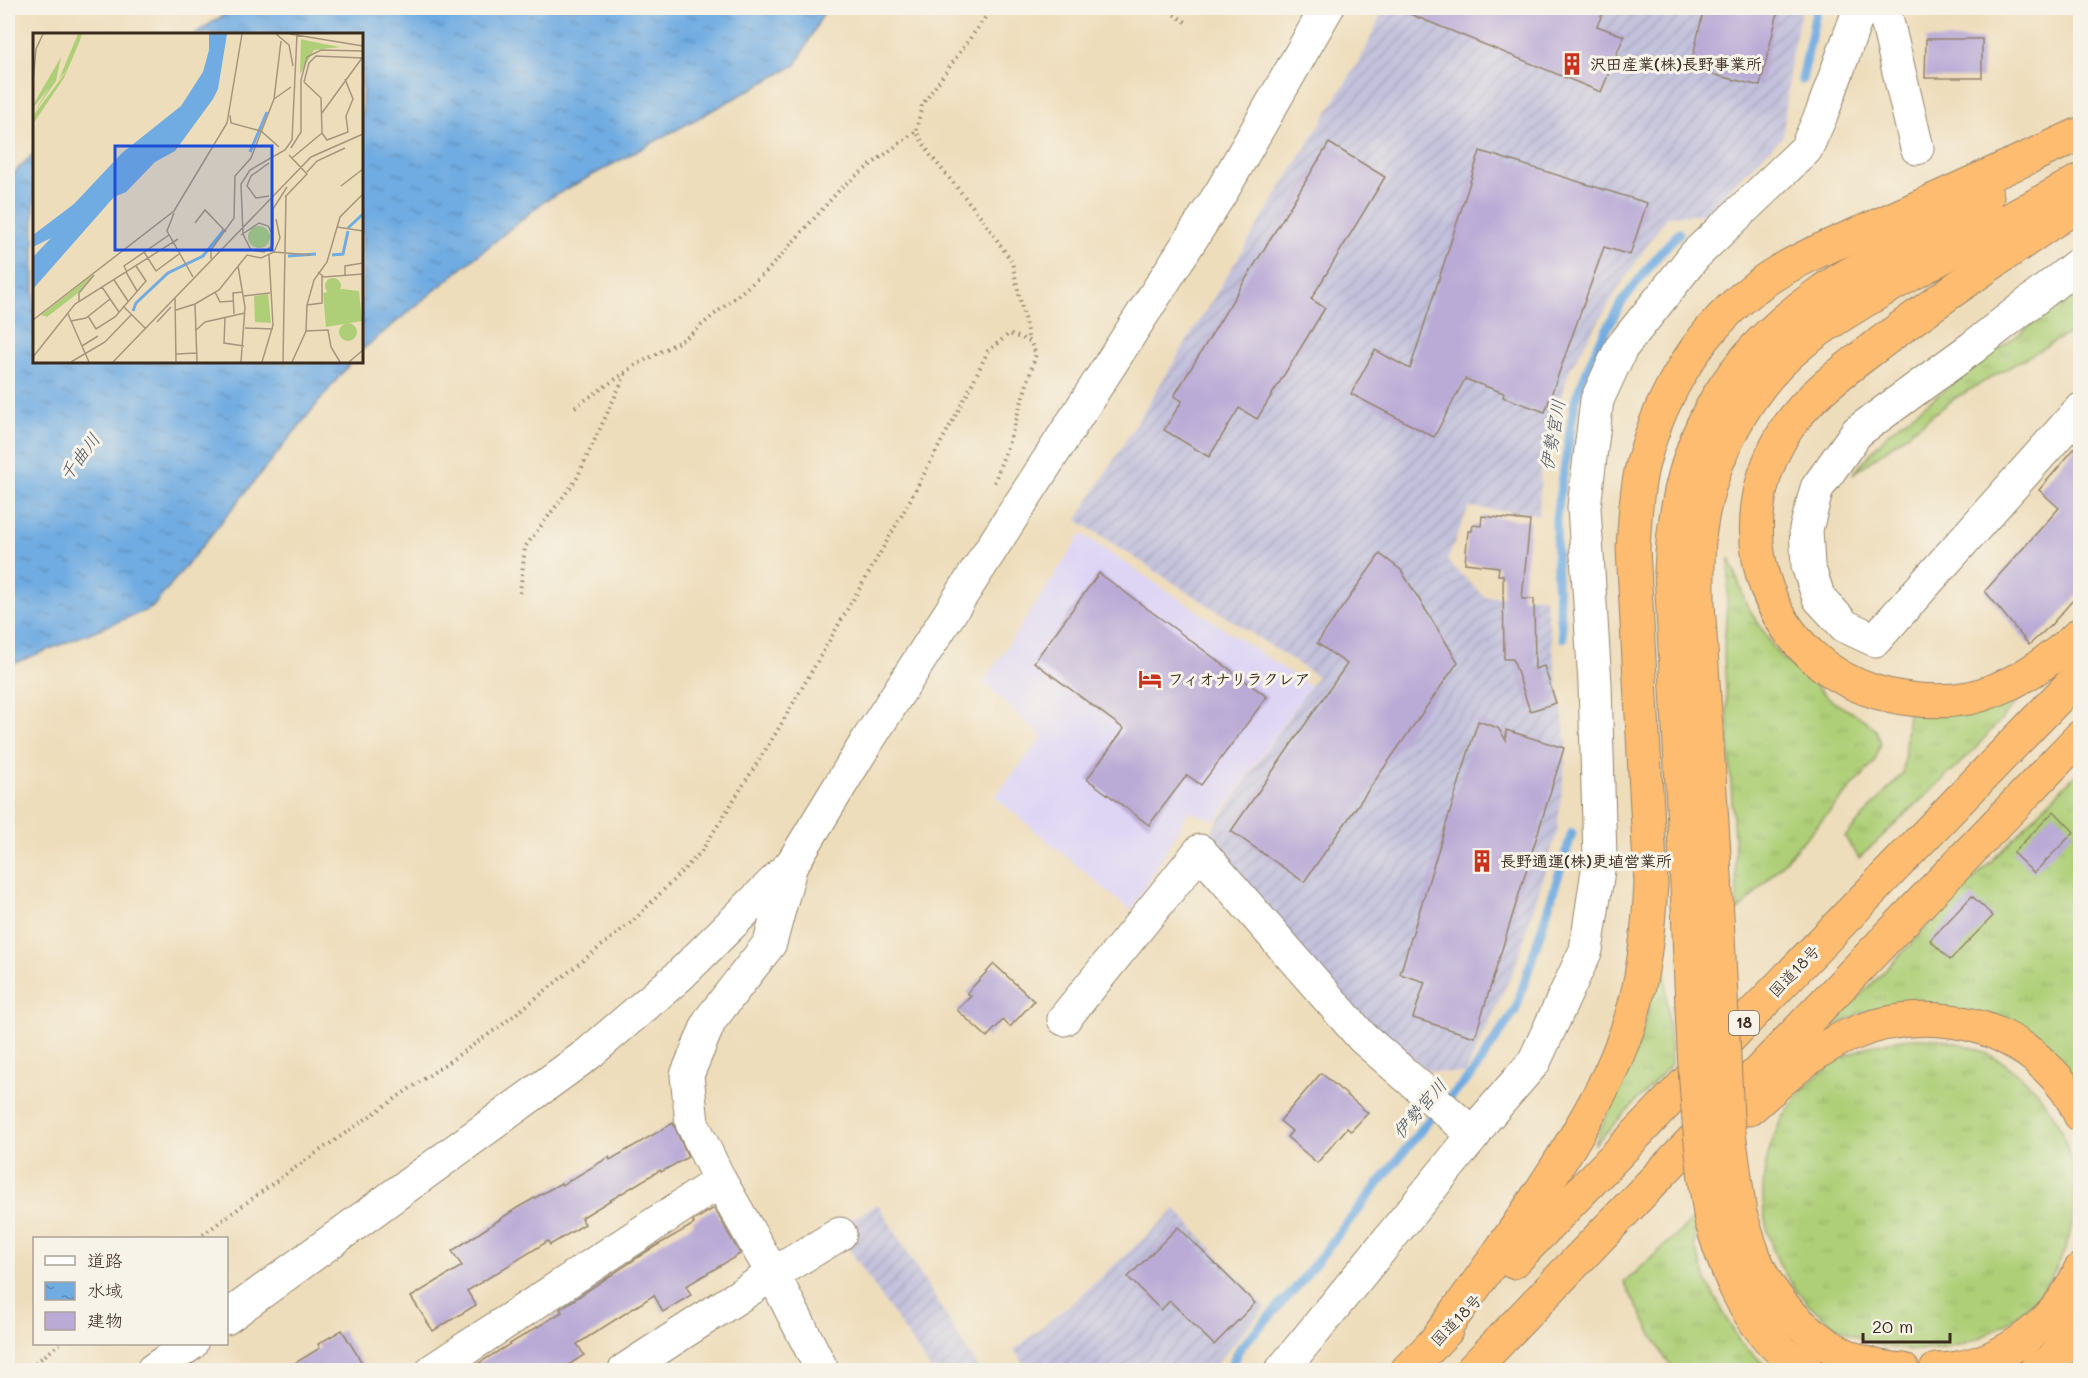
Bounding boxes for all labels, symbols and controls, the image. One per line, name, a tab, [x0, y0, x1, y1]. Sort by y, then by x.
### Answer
inset map	[33, 33, 363, 363]
building icon: 沢田産業(株)長野事業所	[1559, 51, 1585, 77]
place label: 沢田産業(株)長野事業所	[1590, 53, 1762, 74]
water label: 伊勢宮川	[1534, 397, 1570, 472]
water label: 千曲川	[53, 428, 105, 485]
hotel icon: フィオナリラクレア	[1137, 666, 1163, 692]
place label: フィオナリラクレア	[1168, 668, 1310, 689]
building icon: 長野通運(株)更埴営業所	[1469, 848, 1495, 874]
place label: 長野通運(株)更埴営業所	[1500, 850, 1672, 871]
street label: 国道18号	[1764, 940, 1824, 1001]
road number: 18	[1729, 1011, 1759, 1035]
water label: 伊勢宮川	[1387, 1073, 1452, 1143]
legend	[33, 1237, 228, 1345]
text: 道路	[87, 1248, 123, 1272]
text: 水域	[87, 1278, 123, 1302]
street label: 国道18号	[1426, 1289, 1486, 1350]
scale bar	[1863, 1306, 1950, 1344]
text: 建物	[87, 1308, 123, 1332]
text: 20 m	[1872, 1314, 1913, 1338]

